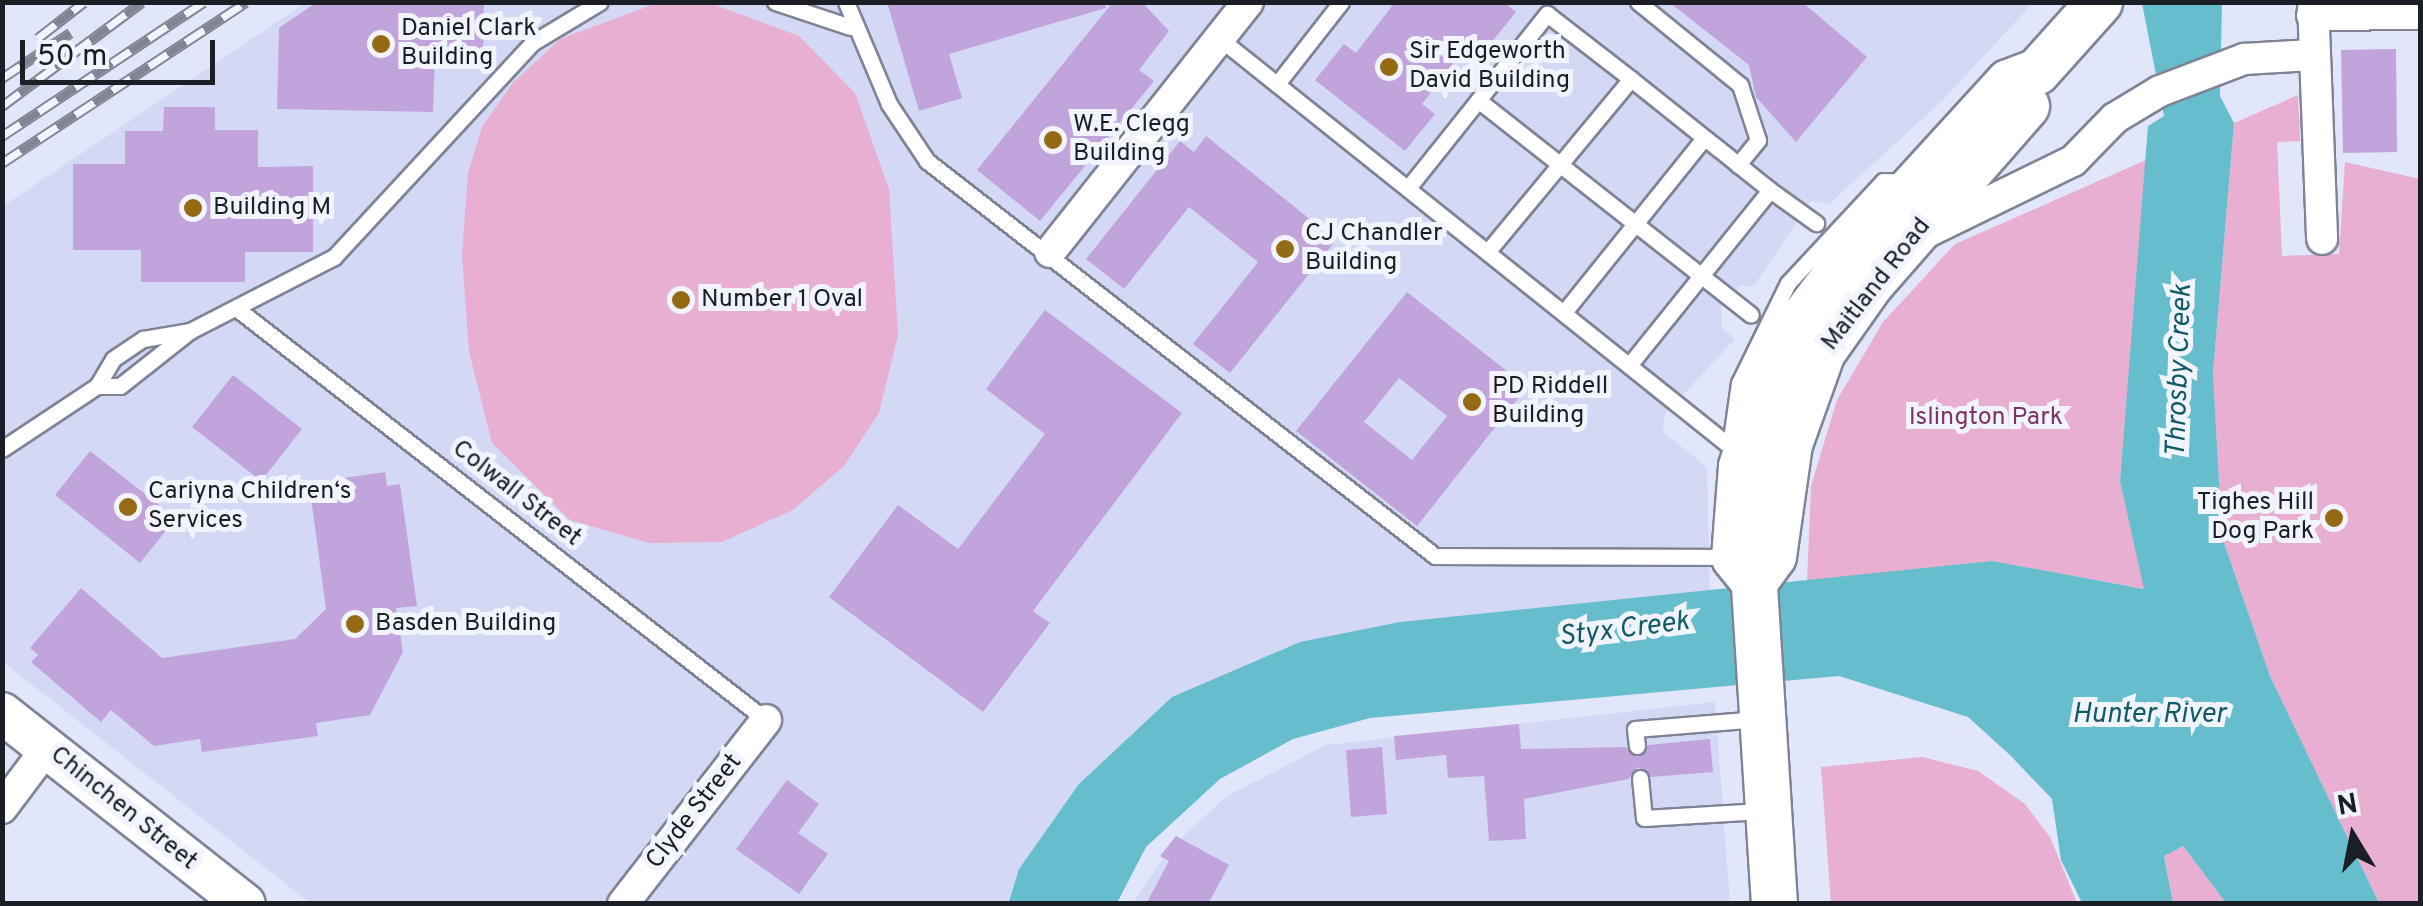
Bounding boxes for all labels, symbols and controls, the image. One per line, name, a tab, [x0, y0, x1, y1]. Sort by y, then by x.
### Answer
place label: Daniel Clark Building	[401, 15, 536, 74]
scale bar	[25, 20, 220, 82]
marker: Daniel Clark Building	[370, 33, 392, 55]
place label: Sir Edgeworth David Building	[1409, 38, 1570, 97]
text: 50 m	[37, 39, 107, 76]
marker: Sir Edgeworth David Building	[1378, 56, 1400, 78]
place label: W.E. Clegg Building	[1073, 111, 1190, 170]
marker: W.E. Clegg Building	[1042, 129, 1064, 151]
place label: Building M	[213, 193, 331, 223]
marker: Building M	[182, 197, 204, 219]
street label: Maitland Road	[1816, 213, 1938, 357]
place label: CJ Chandler Building	[1305, 220, 1443, 279]
marker: CJ Chandler Building	[1274, 238, 1296, 260]
water label: Throsby Creek	[2160, 284, 2200, 458]
place label: Number 1 Oval	[701, 285, 863, 315]
marker: Number 1 Oval	[670, 289, 692, 311]
place label: PD Riddell Building	[1492, 373, 1608, 432]
marker: PD Riddell Building	[1461, 391, 1483, 413]
park label: Islington Park	[1909, 403, 2063, 433]
street label: Colwall Street	[446, 434, 586, 554]
place label: Cariyna Children‘s Services	[148, 478, 351, 537]
place label: Tighes Hill Dog Park	[2197, 489, 2314, 548]
marker: Cariyna Children‘s Services	[117, 496, 139, 518]
marker: Tighes Hill Dog Park	[2323, 507, 2345, 529]
water label: Styx Creek	[1557, 605, 1691, 655]
place label: Basden Building	[375, 609, 556, 639]
marker: Basden Building	[344, 613, 366, 635]
water label: Hunter River	[2072, 698, 2226, 732]
street label: Chinchen Street	[43, 741, 203, 877]
street label: Clyde Street	[641, 748, 749, 876]
north arrow	[2303, 786, 2403, 886]
text: N	[2335, 787, 2361, 826]

